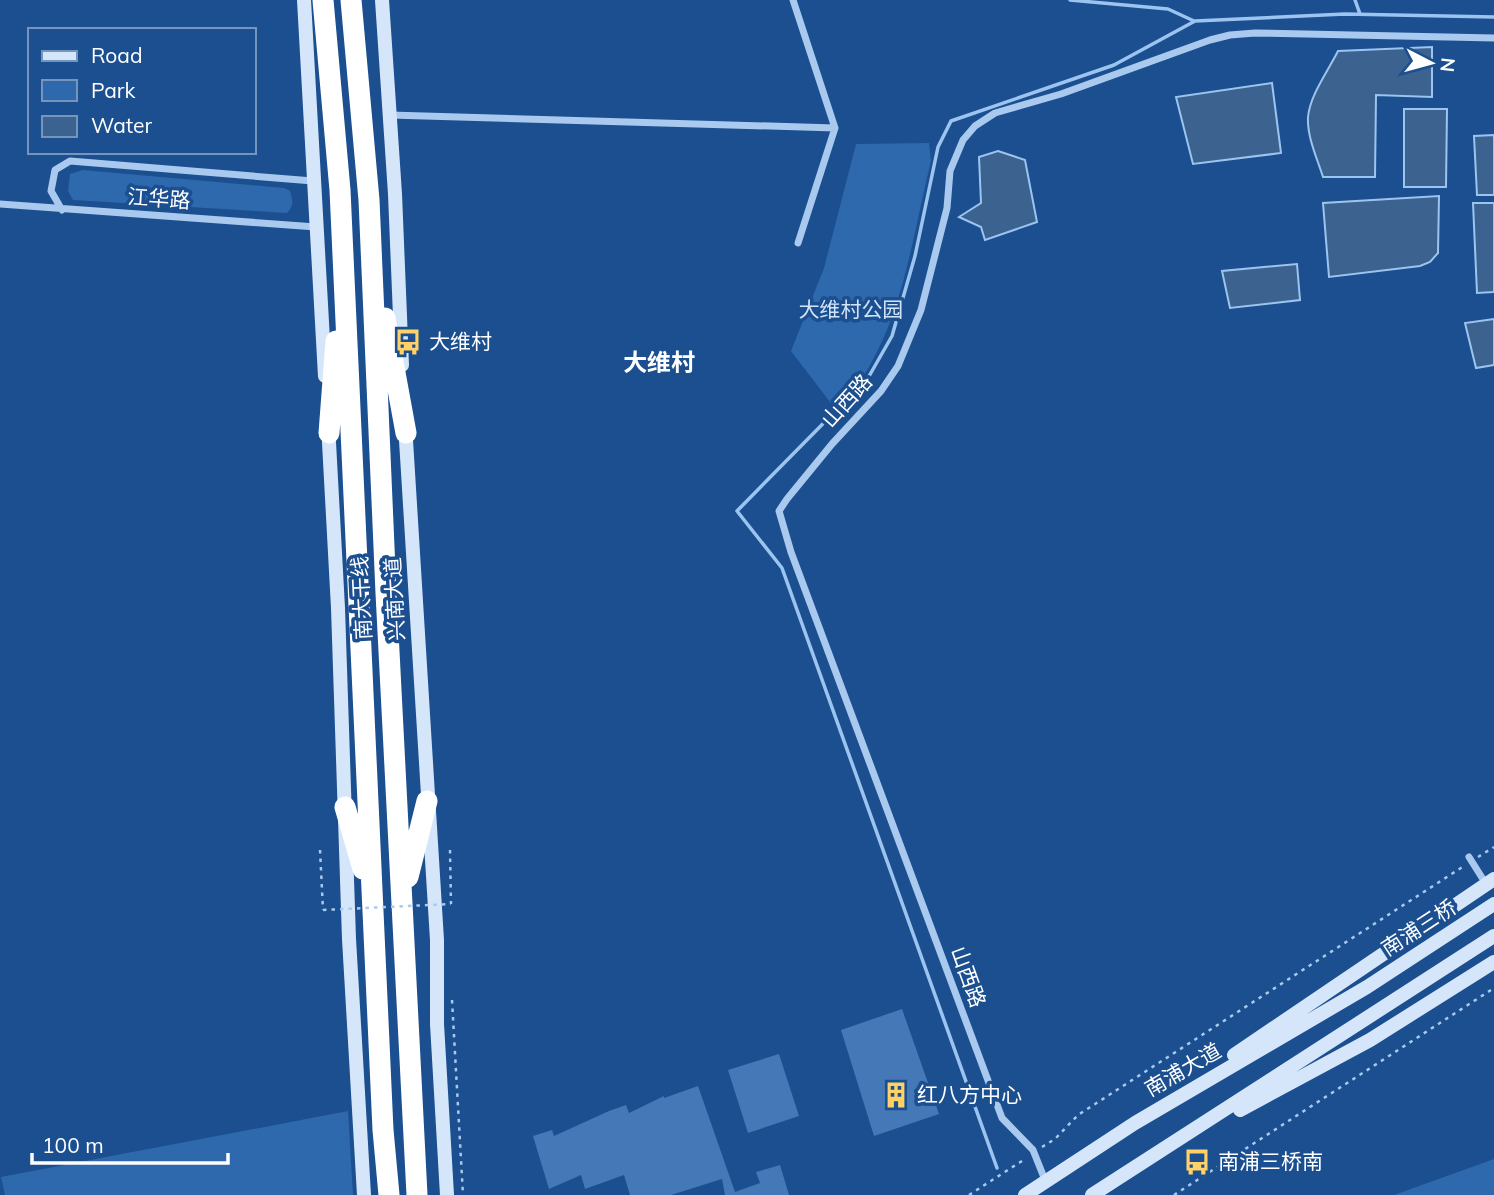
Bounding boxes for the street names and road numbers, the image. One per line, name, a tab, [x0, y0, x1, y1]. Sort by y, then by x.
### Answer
street label: 江华路	[127, 183, 191, 213]
street label: 山西路	[816, 368, 877, 432]
street label: 南大干线	[346, 555, 376, 641]
street label: 兴南大道	[379, 556, 409, 642]
street label: 南浦三桥	[1376, 893, 1461, 961]
street label: 山西路	[946, 943, 992, 1011]
street label: 南浦大道	[1140, 1037, 1225, 1101]

